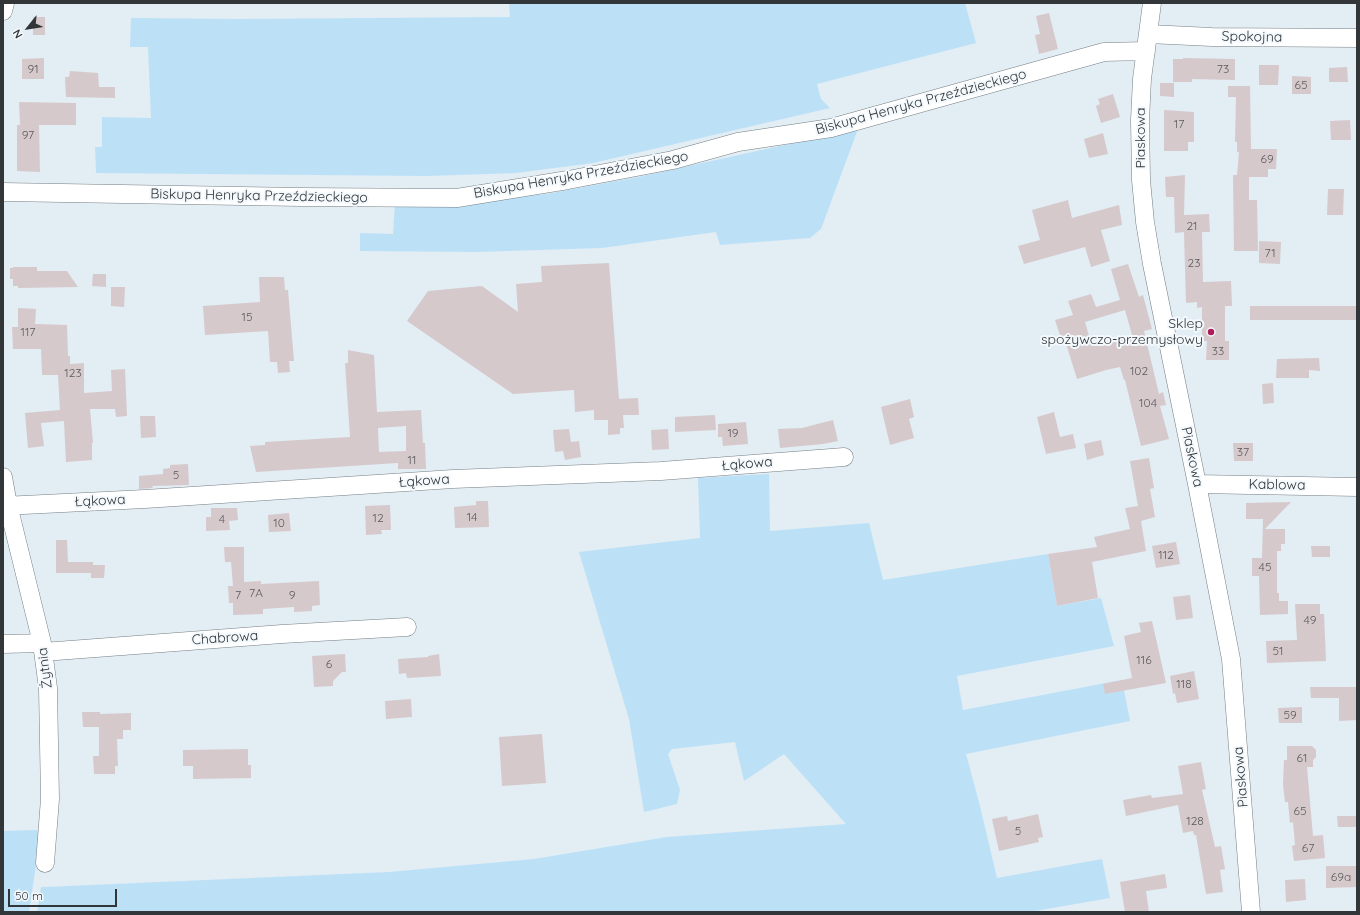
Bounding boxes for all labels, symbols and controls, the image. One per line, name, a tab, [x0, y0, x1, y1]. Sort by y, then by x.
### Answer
north arrow	[8, 8, 48, 48]
text: N	[10, 27, 26, 41]
street label: Spokojna	[1221, 28, 1283, 46]
house number: 91	[27, 62, 39, 76]
house number: 73	[1217, 62, 1229, 76]
street label: Biskupa Henryka Przeździeckiego	[814, 66, 1028, 138]
house number: 65	[1295, 78, 1307, 92]
street label: Piaskowa	[1133, 107, 1149, 169]
house number: 17	[1174, 117, 1184, 131]
house number: 97	[22, 128, 34, 142]
street label: Biskupa Henryka Przeździeckiego	[472, 148, 690, 202]
house number: 69	[1260, 152, 1274, 166]
street label: Biskupa Henryka Przeździeckiego	[150, 186, 368, 206]
house number: 21	[1186, 219, 1198, 233]
house number: 71	[1264, 246, 1276, 260]
house number: 23	[1188, 256, 1200, 270]
house number: 15	[242, 310, 252, 324]
place label: Sklep spożywczo-przemysłowy	[1041, 316, 1203, 348]
house number: 117	[20, 325, 36, 339]
marker: Sklep spożywczo-przemysłowy	[1206, 327, 1216, 337]
house number: 33	[1212, 344, 1224, 358]
house number: 102	[1130, 364, 1148, 378]
house number: 123	[64, 366, 82, 380]
house number: 104	[1139, 396, 1157, 410]
street label: Piaskowa	[1177, 425, 1207, 489]
house number: 19	[727, 426, 739, 440]
house number: 37	[1237, 445, 1249, 459]
house number: 11	[408, 453, 416, 467]
street label: Łąkowa	[721, 453, 773, 475]
house number: 5	[173, 468, 179, 482]
street label: Łąkowa	[398, 471, 450, 491]
street label: Kablowa	[1248, 476, 1306, 494]
street label: Łąkowa	[74, 491, 126, 511]
house number: 14	[467, 510, 477, 524]
house number: 12	[372, 511, 384, 525]
house number: 4	[219, 512, 225, 526]
house number: 10	[273, 516, 285, 530]
house number: 112	[1158, 548, 1174, 562]
house number: 45	[1259, 560, 1271, 574]
house number: 7A	[249, 586, 263, 600]
house number: 7	[235, 588, 241, 602]
house number: 9	[289, 588, 295, 602]
house number: 49	[1304, 613, 1316, 627]
street label: Chabrowa	[191, 627, 259, 649]
house number: 51	[1273, 644, 1283, 658]
street label: Żytnia	[34, 646, 56, 690]
house number: 116	[1136, 653, 1152, 667]
house number: 6	[326, 657, 332, 671]
house number: 118	[1176, 677, 1192, 691]
house number: 59	[1283, 708, 1297, 722]
street label: Piaskowa	[1230, 746, 1252, 808]
house number: 61	[1297, 751, 1307, 765]
house number: 65	[1294, 804, 1306, 818]
house number: 128	[1186, 814, 1204, 828]
house number: 5	[1015, 824, 1021, 838]
house number: 67	[1302, 841, 1314, 855]
house number: 69a	[1331, 870, 1351, 884]
scale bar	[10, 881, 119, 907]
text: 50 m	[15, 888, 43, 903]

